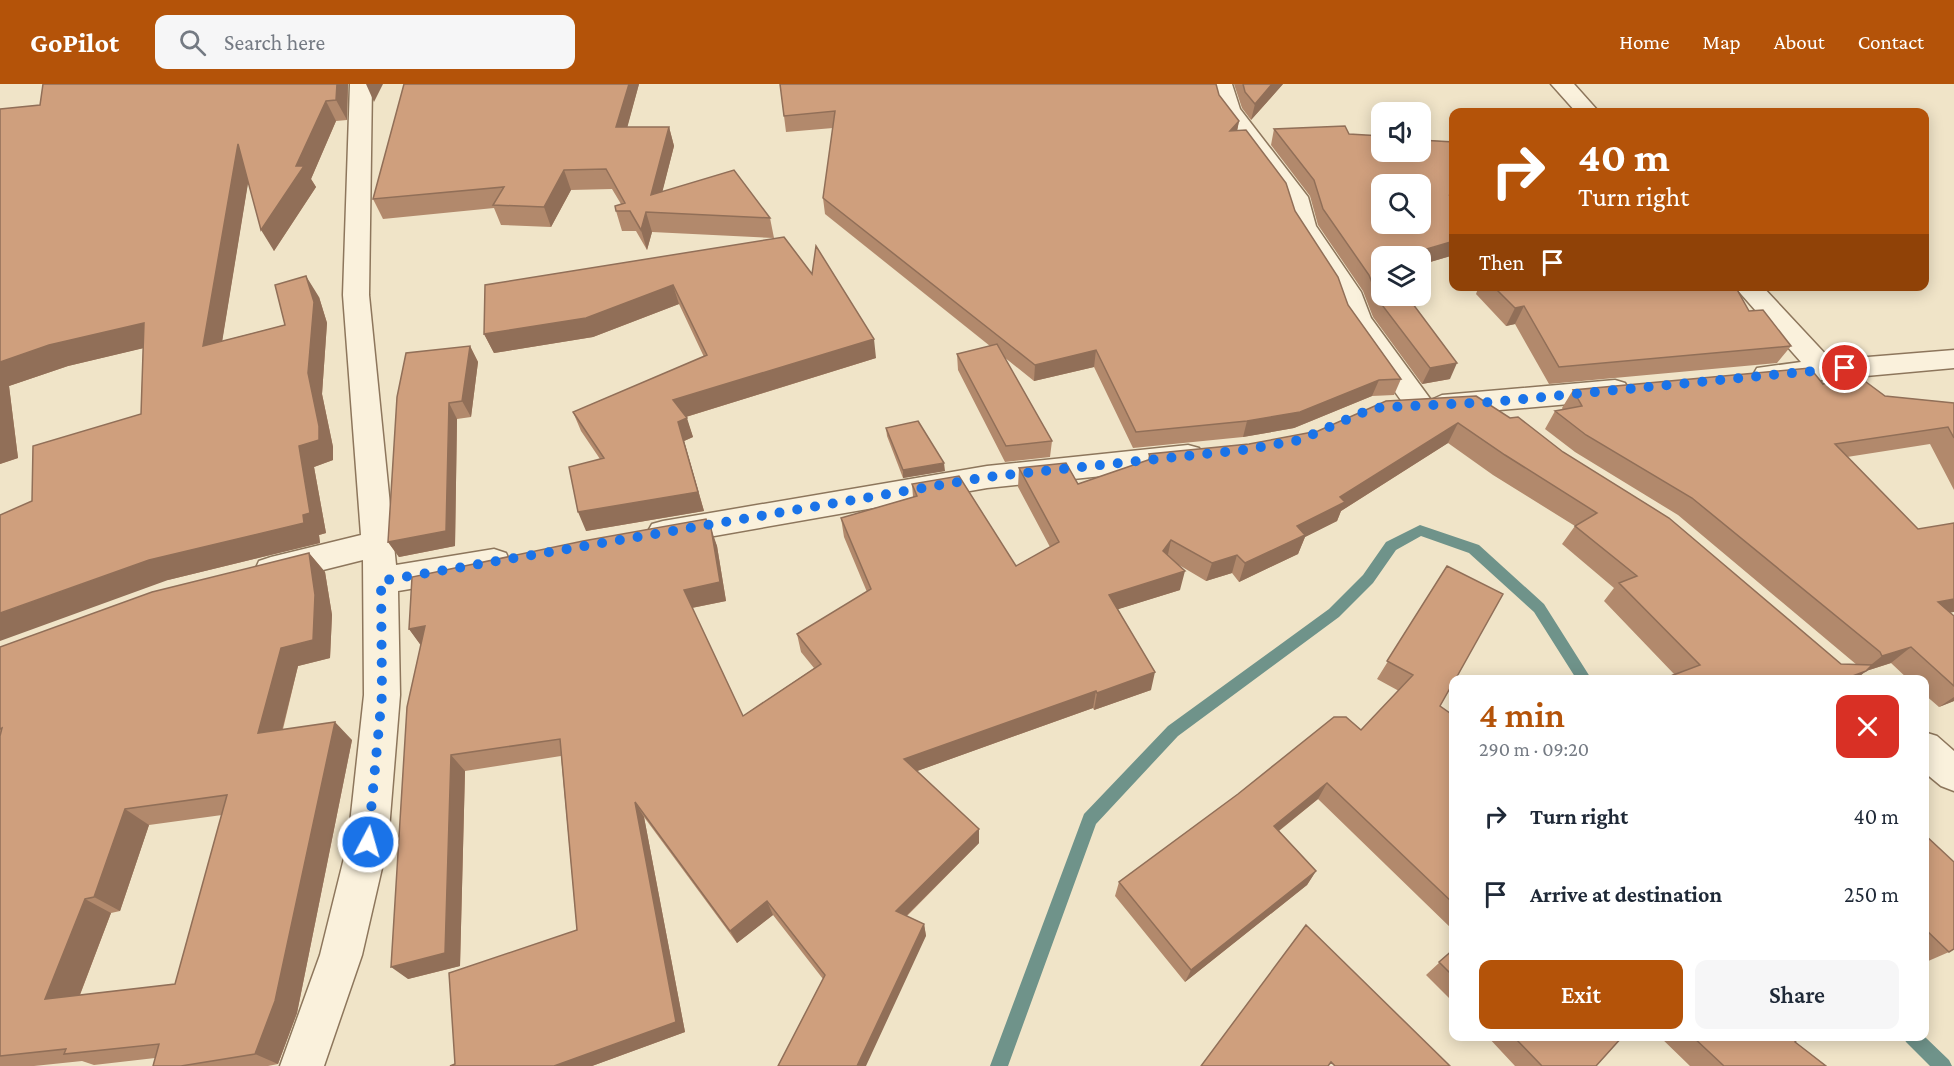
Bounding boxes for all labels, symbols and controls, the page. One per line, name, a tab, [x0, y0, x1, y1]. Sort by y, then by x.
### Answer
search box	[155, 15, 575, 69]
icon: search	[176, 26, 209, 59]
text: GoPilot	[30, 27, 119, 58]
text: Search here	[224, 30, 325, 55]
text: Home	[1619, 30, 1669, 54]
text: Map	[1702, 30, 1741, 54]
text: About	[1774, 30, 1825, 54]
text: Contact	[1858, 30, 1924, 54]
map controls	[1371, 102, 1431, 306]
button: sound	[1371, 102, 1431, 162]
icon: right	[1479, 132, 1557, 210]
text: 40 m	[1578, 133, 1670, 180]
button: search	[1371, 174, 1431, 234]
text: Turn right	[1578, 182, 1689, 212]
button: layers	[1371, 246, 1431, 306]
icon: arrive	[1536, 246, 1569, 279]
text: Then	[1479, 250, 1524, 275]
pin	[1819, 342, 1870, 393]
icon: arrive	[1828, 351, 1861, 384]
text: 4 min	[1479, 695, 1565, 735]
button: close	[1836, 695, 1899, 758]
text: 290 m · 09:20	[1479, 738, 1589, 760]
icon: right	[1479, 800, 1512, 833]
text: Turn right	[1530, 804, 1628, 829]
text: 40 m	[1854, 804, 1899, 829]
position arrow	[336, 810, 400, 874]
icon: arrive	[1479, 878, 1512, 911]
text: Arrive at destination	[1530, 882, 1722, 907]
text: 250 m	[1844, 882, 1899, 907]
button: Exit	[1479, 960, 1683, 1029]
button: Share	[1695, 960, 1899, 1029]

